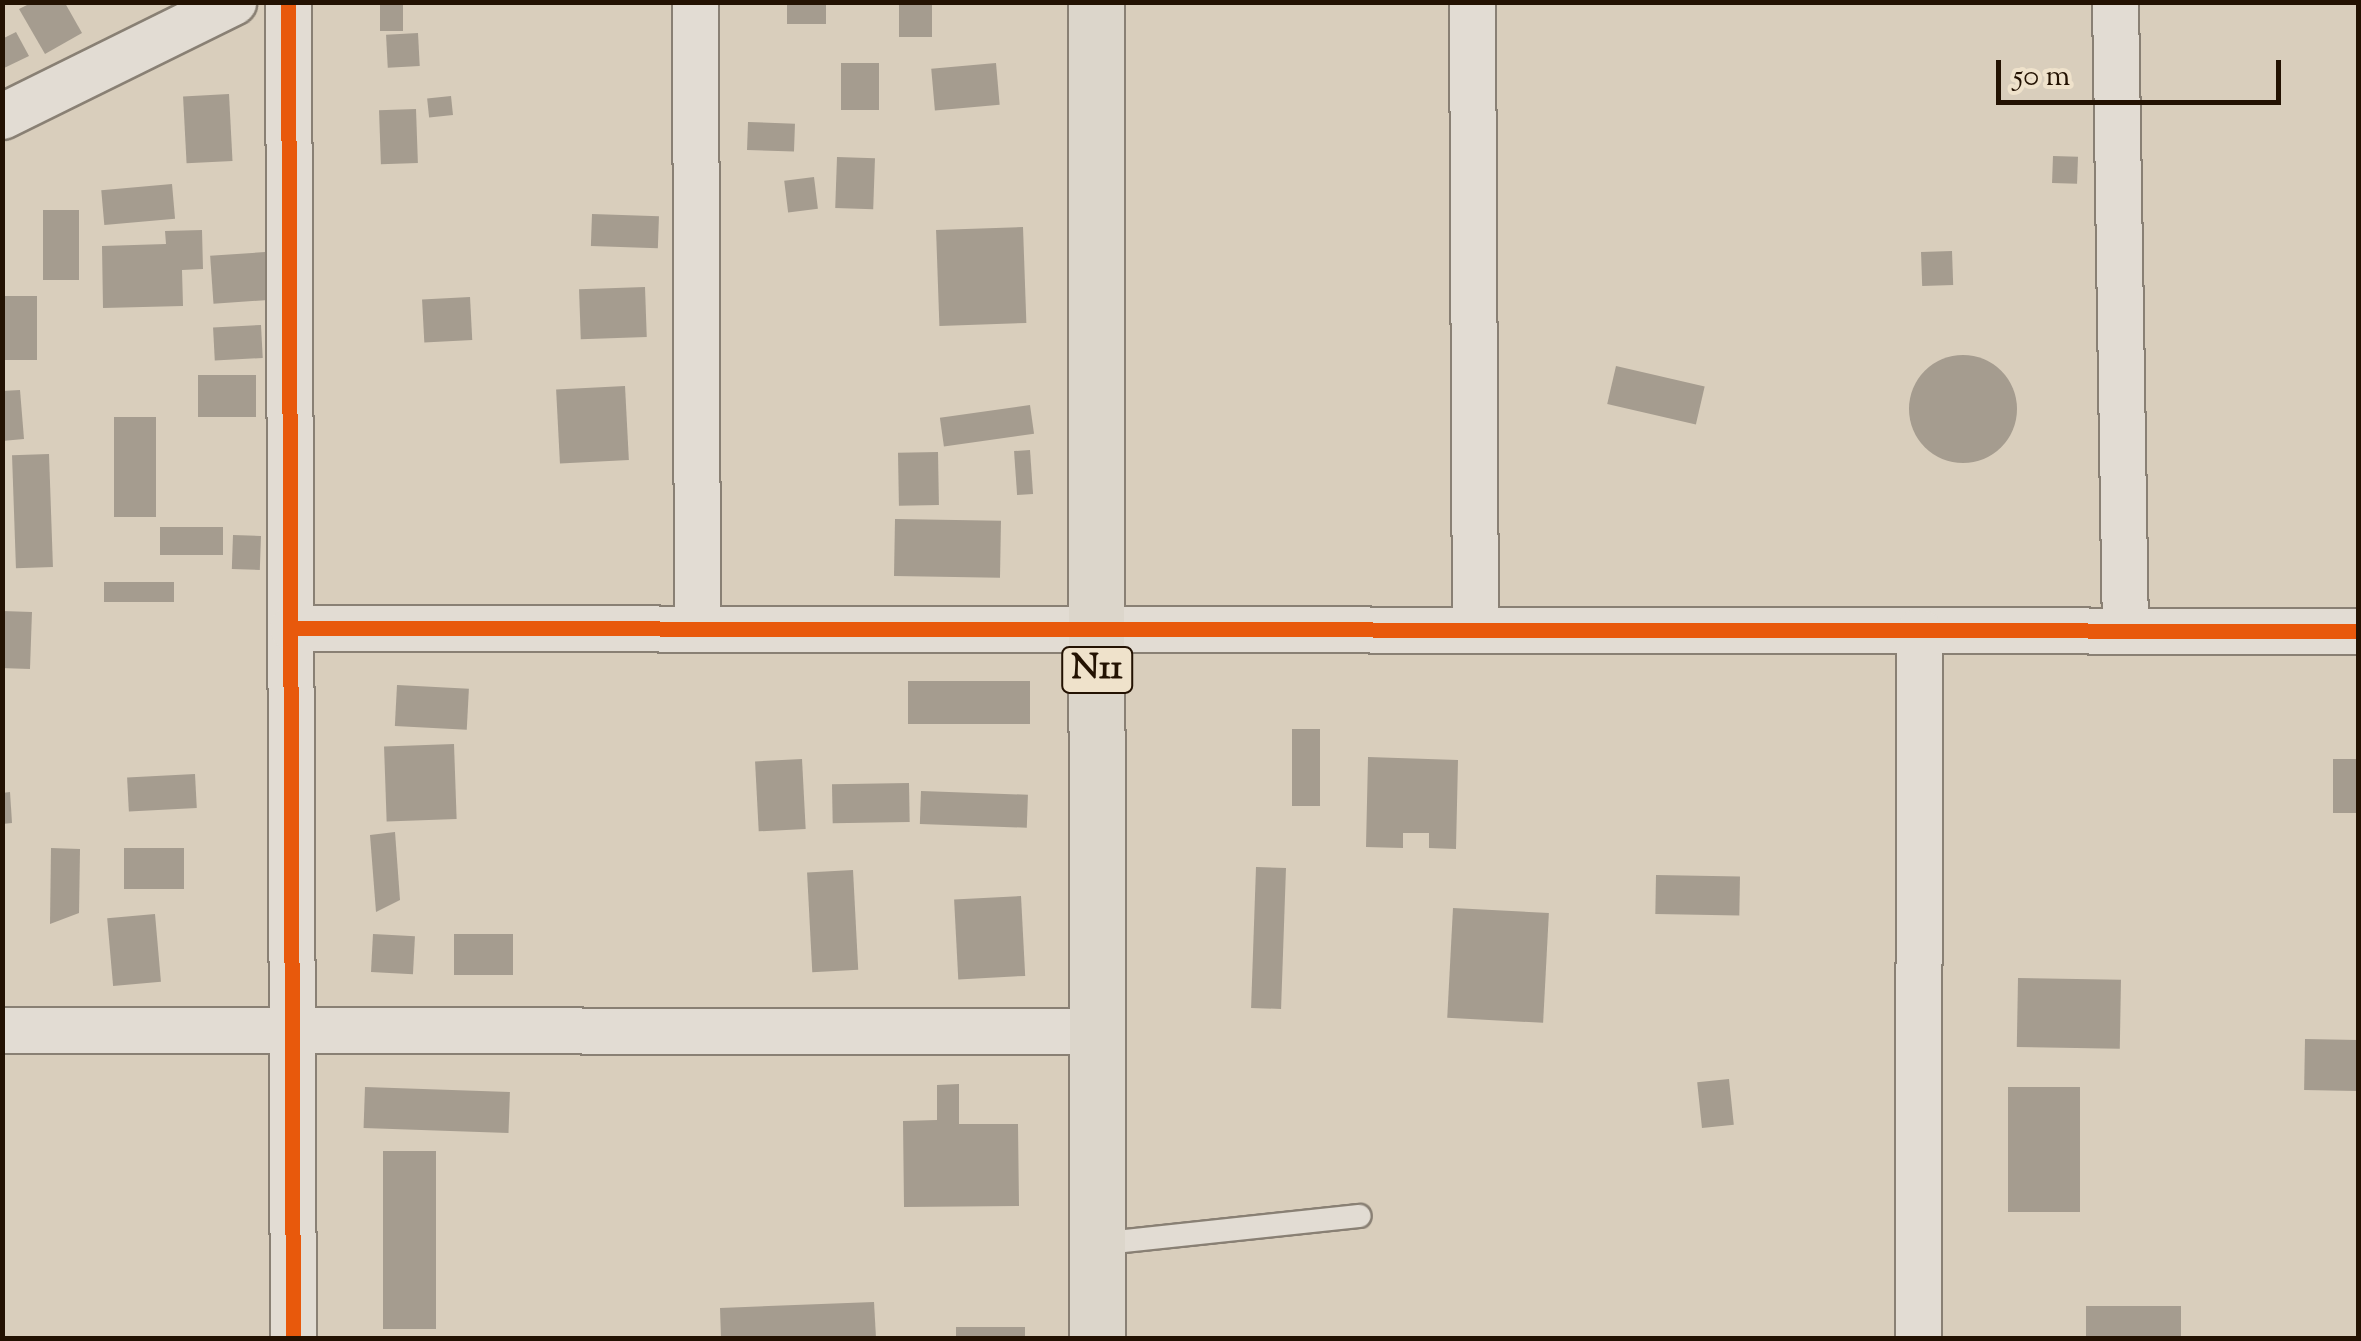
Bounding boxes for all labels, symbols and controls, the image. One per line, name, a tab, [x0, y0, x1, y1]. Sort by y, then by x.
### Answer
scale bar	[2001, 40, 2286, 102]
text: 50 m	[2013, 56, 2070, 99]
road number: N11	[1060, 640, 1134, 700]

